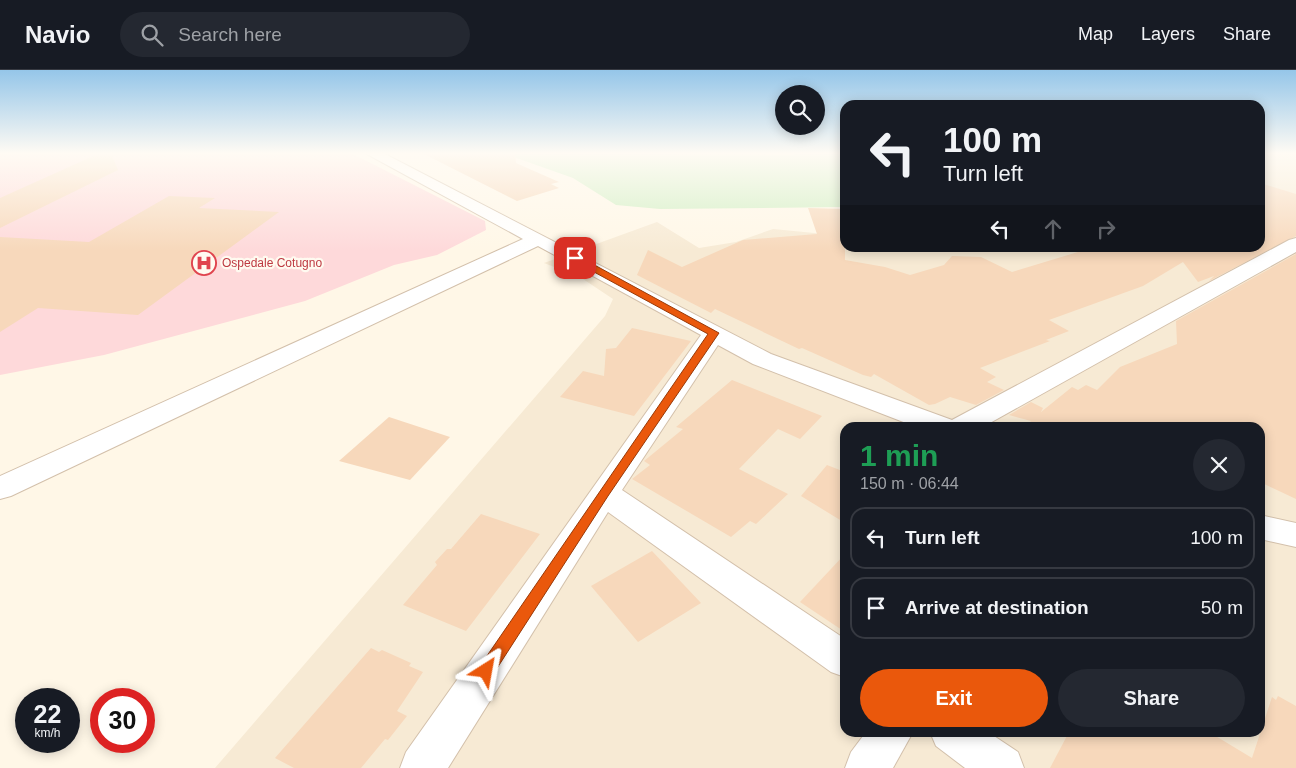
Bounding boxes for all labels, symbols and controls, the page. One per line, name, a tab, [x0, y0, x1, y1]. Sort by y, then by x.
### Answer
search box	[120, 12, 470, 57]
text: Navio	[25, 21, 90, 48]
icon: search	[138, 21, 166, 49]
text: Search here	[178, 24, 282, 45]
text: Map	[1078, 24, 1113, 44]
text: Layers	[1141, 24, 1195, 44]
text: Share	[1223, 24, 1271, 44]
map controls	[775, 85, 825, 135]
button: search	[775, 85, 825, 135]
icon: left	[860, 120, 925, 185]
text: 100 m	[943, 120, 1042, 159]
text: Turn left	[943, 161, 1023, 186]
icon: left	[986, 215, 1014, 243]
icon: ahead	[1039, 215, 1067, 243]
icon: right	[1092, 215, 1120, 243]
pin	[554, 237, 596, 279]
icon: arrive	[561, 244, 589, 272]
hospital icon: Ospedale Cotugno	[191, 250, 217, 276]
place label: Ospedale Cotugno	[222, 256, 322, 270]
text: 1 min	[860, 439, 938, 472]
button: close	[1193, 439, 1245, 491]
text: 150 m · 06:44	[860, 475, 959, 492]
icon: left	[862, 524, 890, 552]
text: Turn left	[905, 527, 980, 548]
text: 100 m	[1190, 527, 1243, 548]
icon: arrive	[862, 594, 890, 622]
text: Arrive at destination	[905, 597, 1089, 618]
text: 50 m	[1201, 597, 1243, 618]
position arrow	[459, 644, 511, 696]
button: Exit	[860, 669, 1048, 727]
button: Share	[1058, 669, 1245, 727]
speed limit sign: 30	[90, 688, 155, 753]
text: 22	[34, 700, 61, 728]
text: km/h	[34, 726, 61, 740]

